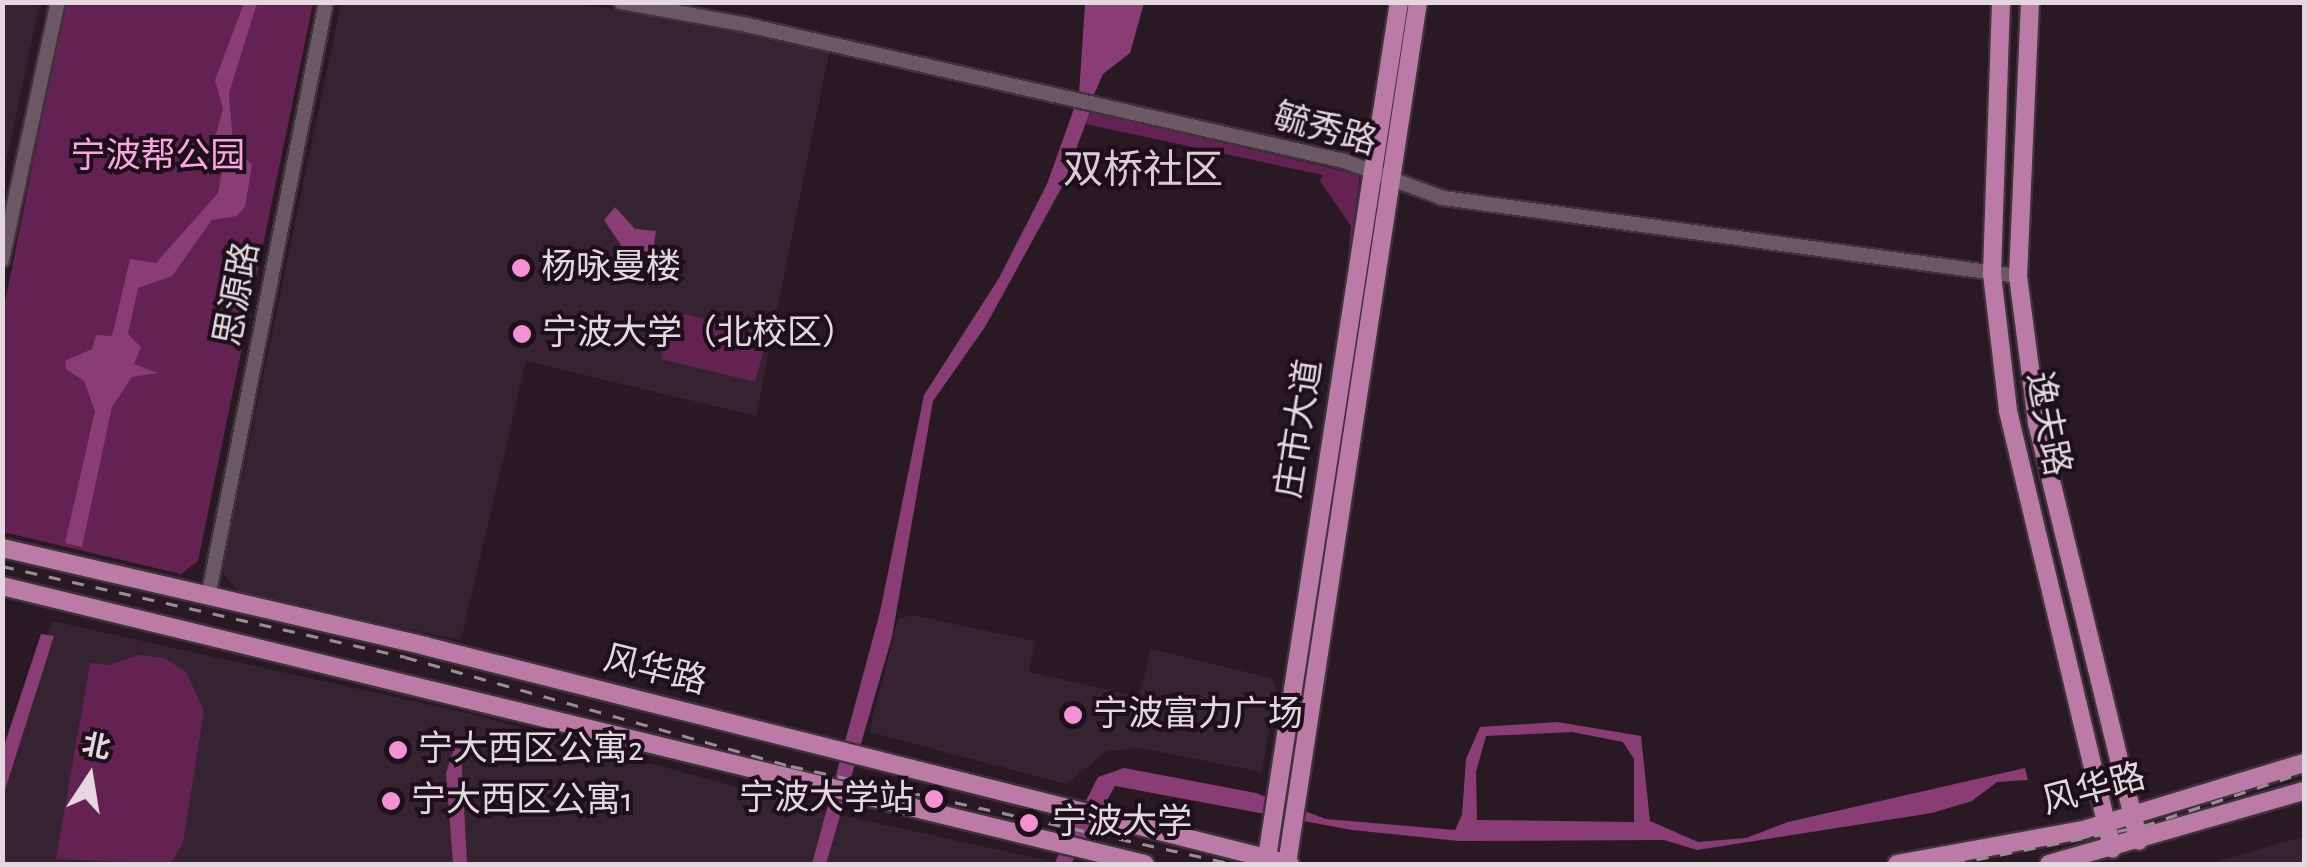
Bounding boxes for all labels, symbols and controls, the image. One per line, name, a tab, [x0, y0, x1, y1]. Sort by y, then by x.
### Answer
street label: 毓秀路	[1269, 95, 1381, 165]
park label: 宁波帮公园	[71, 136, 245, 178]
district label: 双桥社区	[1063, 147, 1223, 195]
street label: 思源路	[207, 238, 269, 350]
place label: 杨咏曼楼	[541, 247, 681, 289]
marker: 杨咏曼楼	[510, 257, 532, 279]
place label: 宁波大学（北校区）	[542, 313, 857, 355]
marker: 宁波大学（北校区）	[511, 323, 533, 345]
street label: 庄市大道	[1268, 357, 1332, 501]
street label: 逸夫路	[2016, 368, 2078, 480]
street label: 风华路	[599, 638, 711, 704]
place label: 宁波富力广场	[1093, 694, 1303, 736]
marker: 宁波富力广场	[1062, 704, 1084, 726]
north arrow	[40, 727, 140, 827]
place label: 宁大西区公寓2	[418, 729, 644, 771]
text: 北	[80, 731, 113, 764]
marker: 宁大西区公寓2	[387, 739, 409, 761]
street label: 风华路	[2038, 756, 2150, 824]
place label: 宁波大学站	[739, 778, 914, 820]
place label: 宁大西区公寓1	[411, 780, 633, 822]
marker: 宁波大学站	[923, 788, 945, 810]
marker: 宁大西区公寓1	[380, 790, 402, 812]
place label: 宁波大学	[1052, 802, 1192, 844]
marker: 宁波大学	[1016, 810, 1042, 836]

